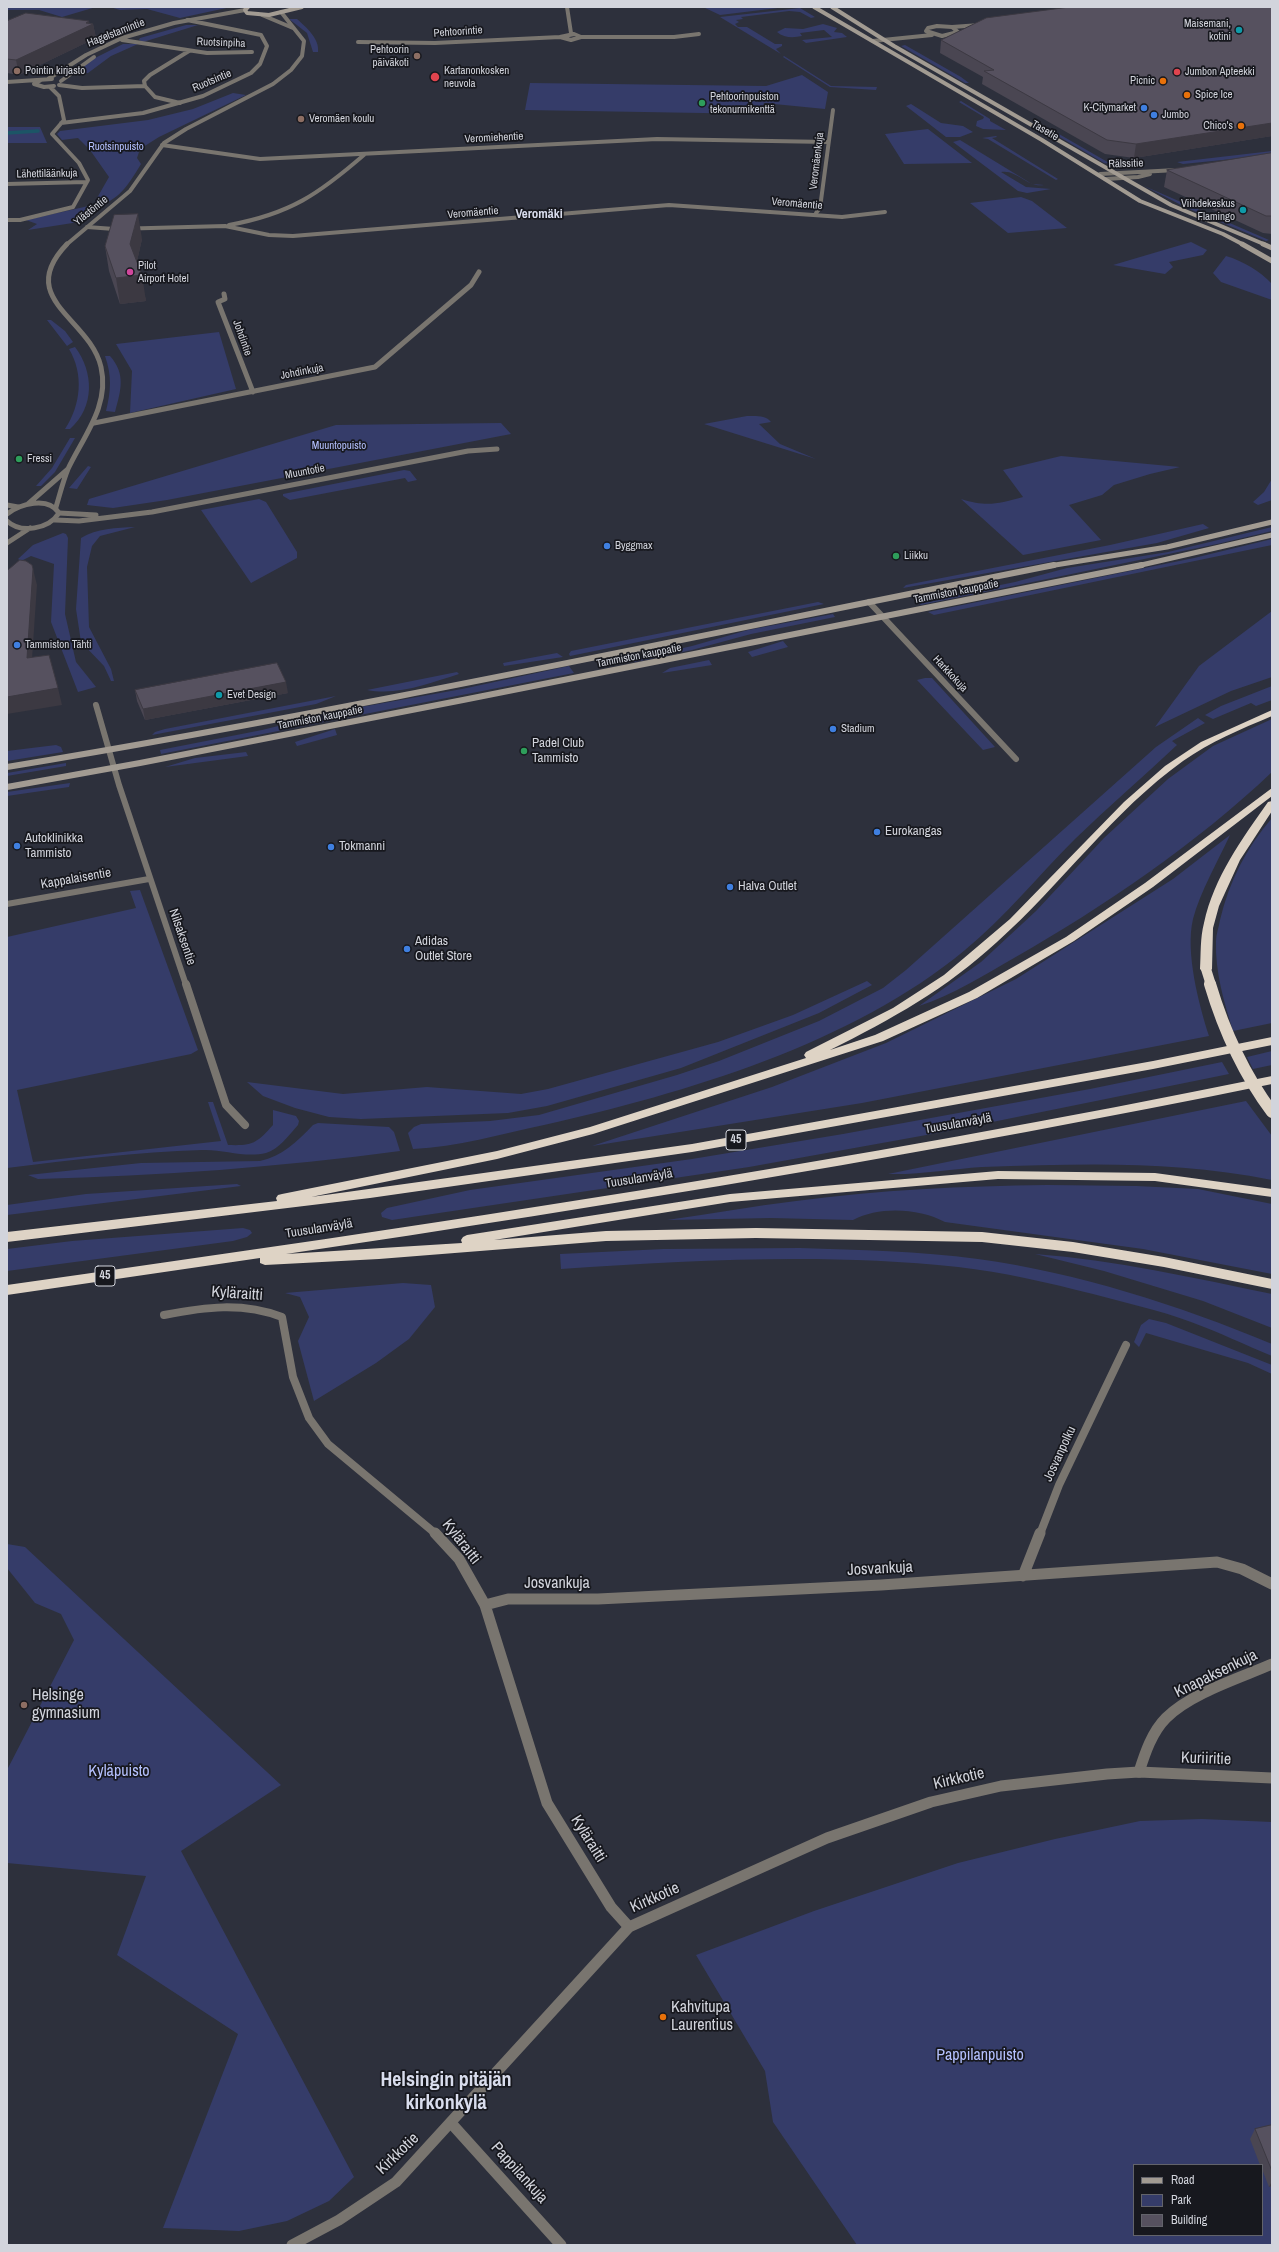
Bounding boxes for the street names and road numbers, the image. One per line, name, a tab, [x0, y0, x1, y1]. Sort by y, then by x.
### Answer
street label: Hagelstamintie	[85, 16, 147, 50]
street label: Pehtoorintie	[433, 24, 483, 40]
street label: Ruotsinpiha	[196, 36, 246, 50]
street label: Ruotsintie	[190, 67, 234, 95]
street label: Tasetie	[1029, 118, 1061, 144]
street label: Veromiehentie	[464, 130, 524, 146]
street label: Veromäenkuja	[807, 132, 827, 190]
street label: Rälssitie	[1108, 157, 1144, 171]
street label: Lähettiläänkuja	[16, 167, 78, 181]
street label: Ylästöntie	[71, 193, 111, 229]
street label: Veromäentie	[771, 195, 823, 213]
street label: Veromäentie	[447, 204, 499, 222]
street label: Johdintie	[229, 318, 255, 358]
street label: Johdinkuja	[279, 361, 325, 383]
street label: Muuntotie	[284, 462, 326, 482]
street label: Tammiston kauppatie	[912, 577, 1000, 607]
street label: Tammiston kauppatie	[595, 641, 683, 671]
street label: Harkkokuja	[930, 653, 970, 695]
street label: Tammiston kauppatie	[276, 703, 364, 733]
street label: Kappalaisentie	[40, 865, 112, 893]
street label: Nilsaksentie	[165, 907, 199, 967]
street label: Tuusulanväylä	[923, 1110, 993, 1138]
road number: 45	[726, 1130, 746, 1150]
street label: Tuusulanväylä	[604, 1166, 674, 1192]
street label: Tuusulanväylä	[284, 1216, 354, 1242]
road number: 45	[95, 1266, 115, 1286]
street label: Kyläraitti	[211, 1283, 263, 1305]
street label: Josvanpolku	[1040, 1424, 1080, 1484]
street label: Kyläraitti	[437, 1516, 485, 1568]
street label: Josvankuja	[847, 1558, 913, 1580]
street label: Josvankuja	[524, 1574, 590, 1594]
street label: Knapaksenkuja	[1171, 1646, 1261, 1702]
street label: Kuriiritie	[1181, 1749, 1231, 1769]
street label: Kirkkotie	[932, 1764, 986, 1794]
street label: Kyläraitti	[566, 1812, 610, 1866]
street label: Kirkkotie	[627, 1879, 683, 1917]
street label: Kirkkotie	[373, 2129, 423, 2179]
street label: Pappilankuja	[486, 2138, 552, 2208]

